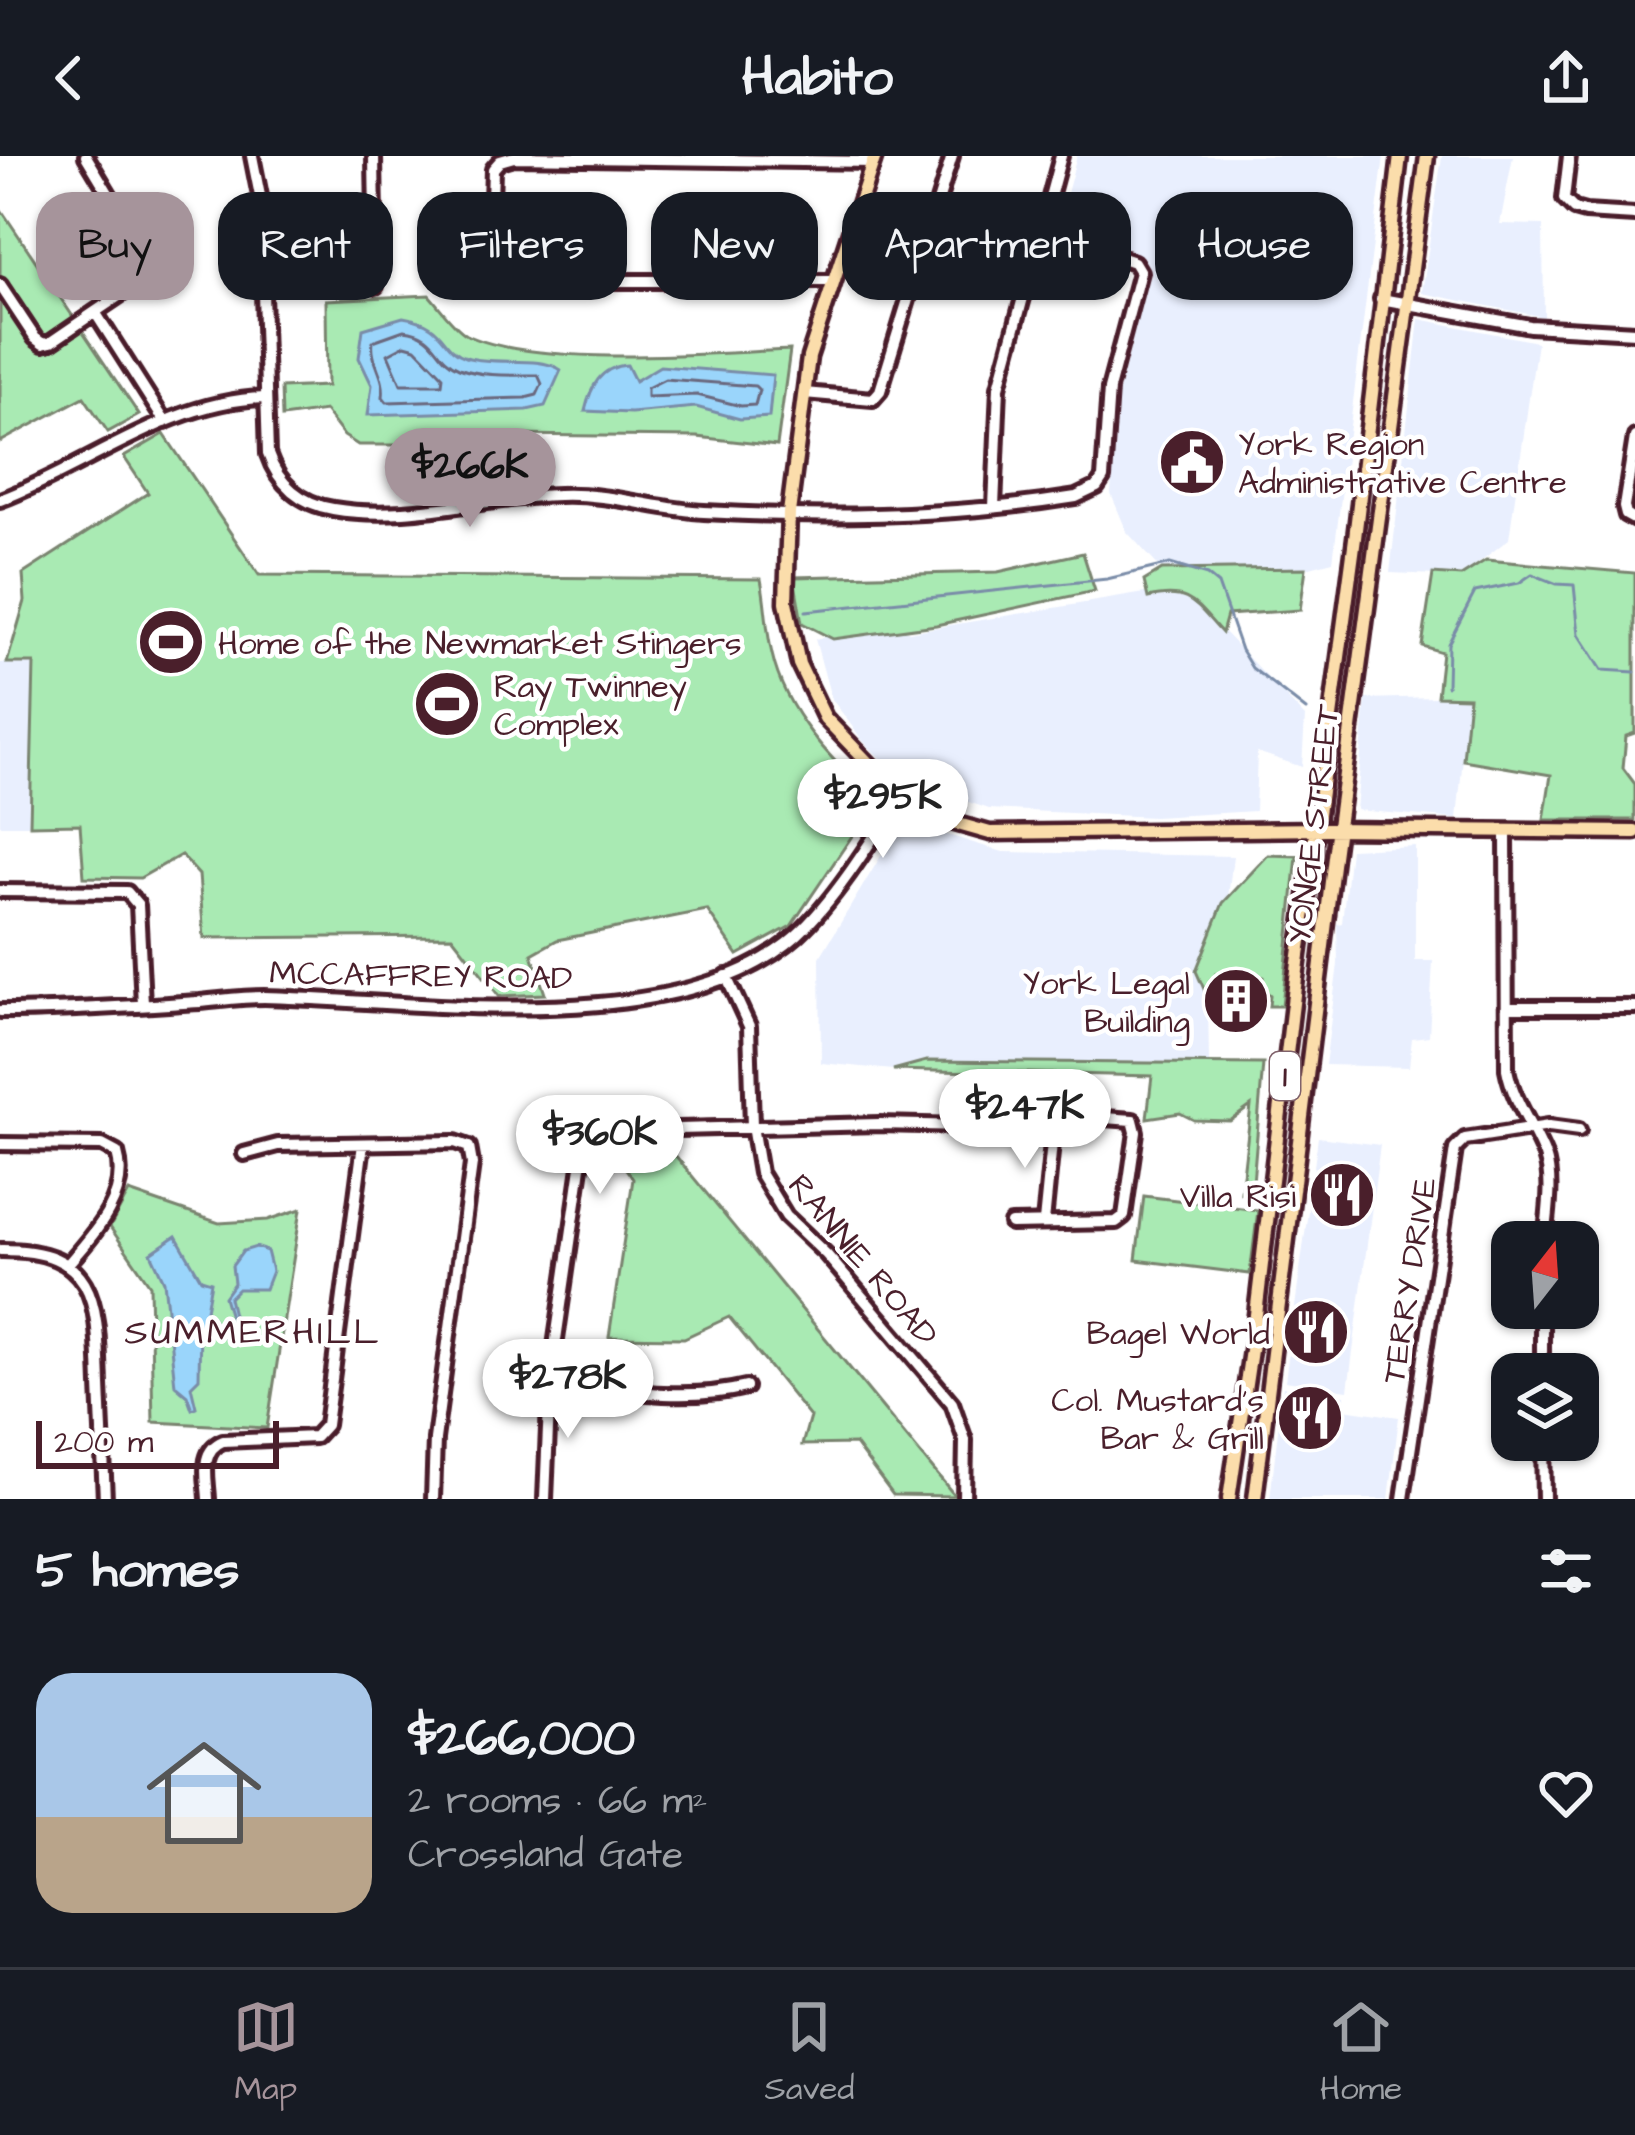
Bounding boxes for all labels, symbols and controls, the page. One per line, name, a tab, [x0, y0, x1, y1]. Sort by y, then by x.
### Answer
text: Habito	[742, 41, 893, 116]
icon: back	[36, 45, 102, 111]
icon: share	[1533, 45, 1599, 111]
chip: Buy	[36, 192, 194, 300]
chip: Rent	[218, 192, 393, 300]
chip: Filters	[417, 192, 627, 300]
chip: New	[651, 192, 818, 300]
chip: Apartment	[842, 192, 1131, 300]
chip: House	[1155, 192, 1353, 300]
place label: York Region Administrative Centre	[1238, 422, 1567, 506]
public building icon: York Region Administrative Centre	[1157, 427, 1227, 497]
pin: $266K	[386, 428, 554, 530]
text: $266K	[412, 440, 528, 494]
sports icon: Home of the Newmarket Stingers	[136, 607, 206, 677]
place label: Home of the Newmarket Stingers	[218, 621, 742, 669]
place label: Ray Twinney Complex	[494, 664, 687, 748]
sports icon: Ray Twinney Complex	[412, 669, 482, 739]
street label: YONGE STREET	[1276, 701, 1352, 947]
pin: $295K	[799, 759, 967, 861]
text: $295K	[824, 771, 942, 825]
street label: MCCAFFREY ROAD	[269, 950, 573, 1002]
place label: York Legal Building	[1022, 961, 1190, 1047]
building icon: York Legal Building	[1201, 966, 1271, 1036]
road number: 1	[1270, 1052, 1300, 1100]
pin: $247K	[941, 1069, 1109, 1171]
text: $247K	[966, 1081, 1084, 1135]
pin: $360K	[516, 1095, 684, 1197]
text: $360K	[543, 1107, 657, 1161]
restaurant icon: Villa Risi	[1307, 1160, 1377, 1230]
street label: RANNIE ROAD	[777, 1164, 948, 1356]
place label: Villa Risi	[1180, 1174, 1296, 1220]
street label: TERRY DRIVE	[1371, 1174, 1449, 1387]
north arrow	[1491, 1221, 1599, 1329]
map controls	[1491, 1221, 1599, 1461]
restaurant icon: Bagel World	[1281, 1297, 1351, 1367]
district label: SUMMERHILL	[125, 1307, 381, 1358]
place label: Bagel World	[1087, 1311, 1270, 1359]
pin: $278K	[484, 1339, 652, 1441]
text: $278K	[510, 1351, 626, 1405]
button: layers	[1491, 1353, 1599, 1461]
place label: Col. Mustard's Bar & Grill	[1051, 1378, 1264, 1462]
restaurant icon: Col. Mustard's Bar & Grill	[1275, 1383, 1345, 1453]
scale bar	[36, 1415, 279, 1468]
text: 200 m	[54, 1419, 153, 1465]
text: 5 homes	[36, 1536, 239, 1607]
icon: filters	[1533, 1538, 1599, 1604]
text: $266,000	[408, 1704, 635, 1775]
icon: home	[132, 1721, 276, 1865]
icon: heart	[1533, 1760, 1599, 1826]
text: 2 rooms · 66 m²	[408, 1775, 707, 1829]
text: Crossland Gate	[408, 1829, 683, 1883]
tab: Map	[233, 1994, 299, 2112]
tab: Saved	[765, 1994, 854, 2112]
tab: Home	[1320, 1994, 1402, 2112]

